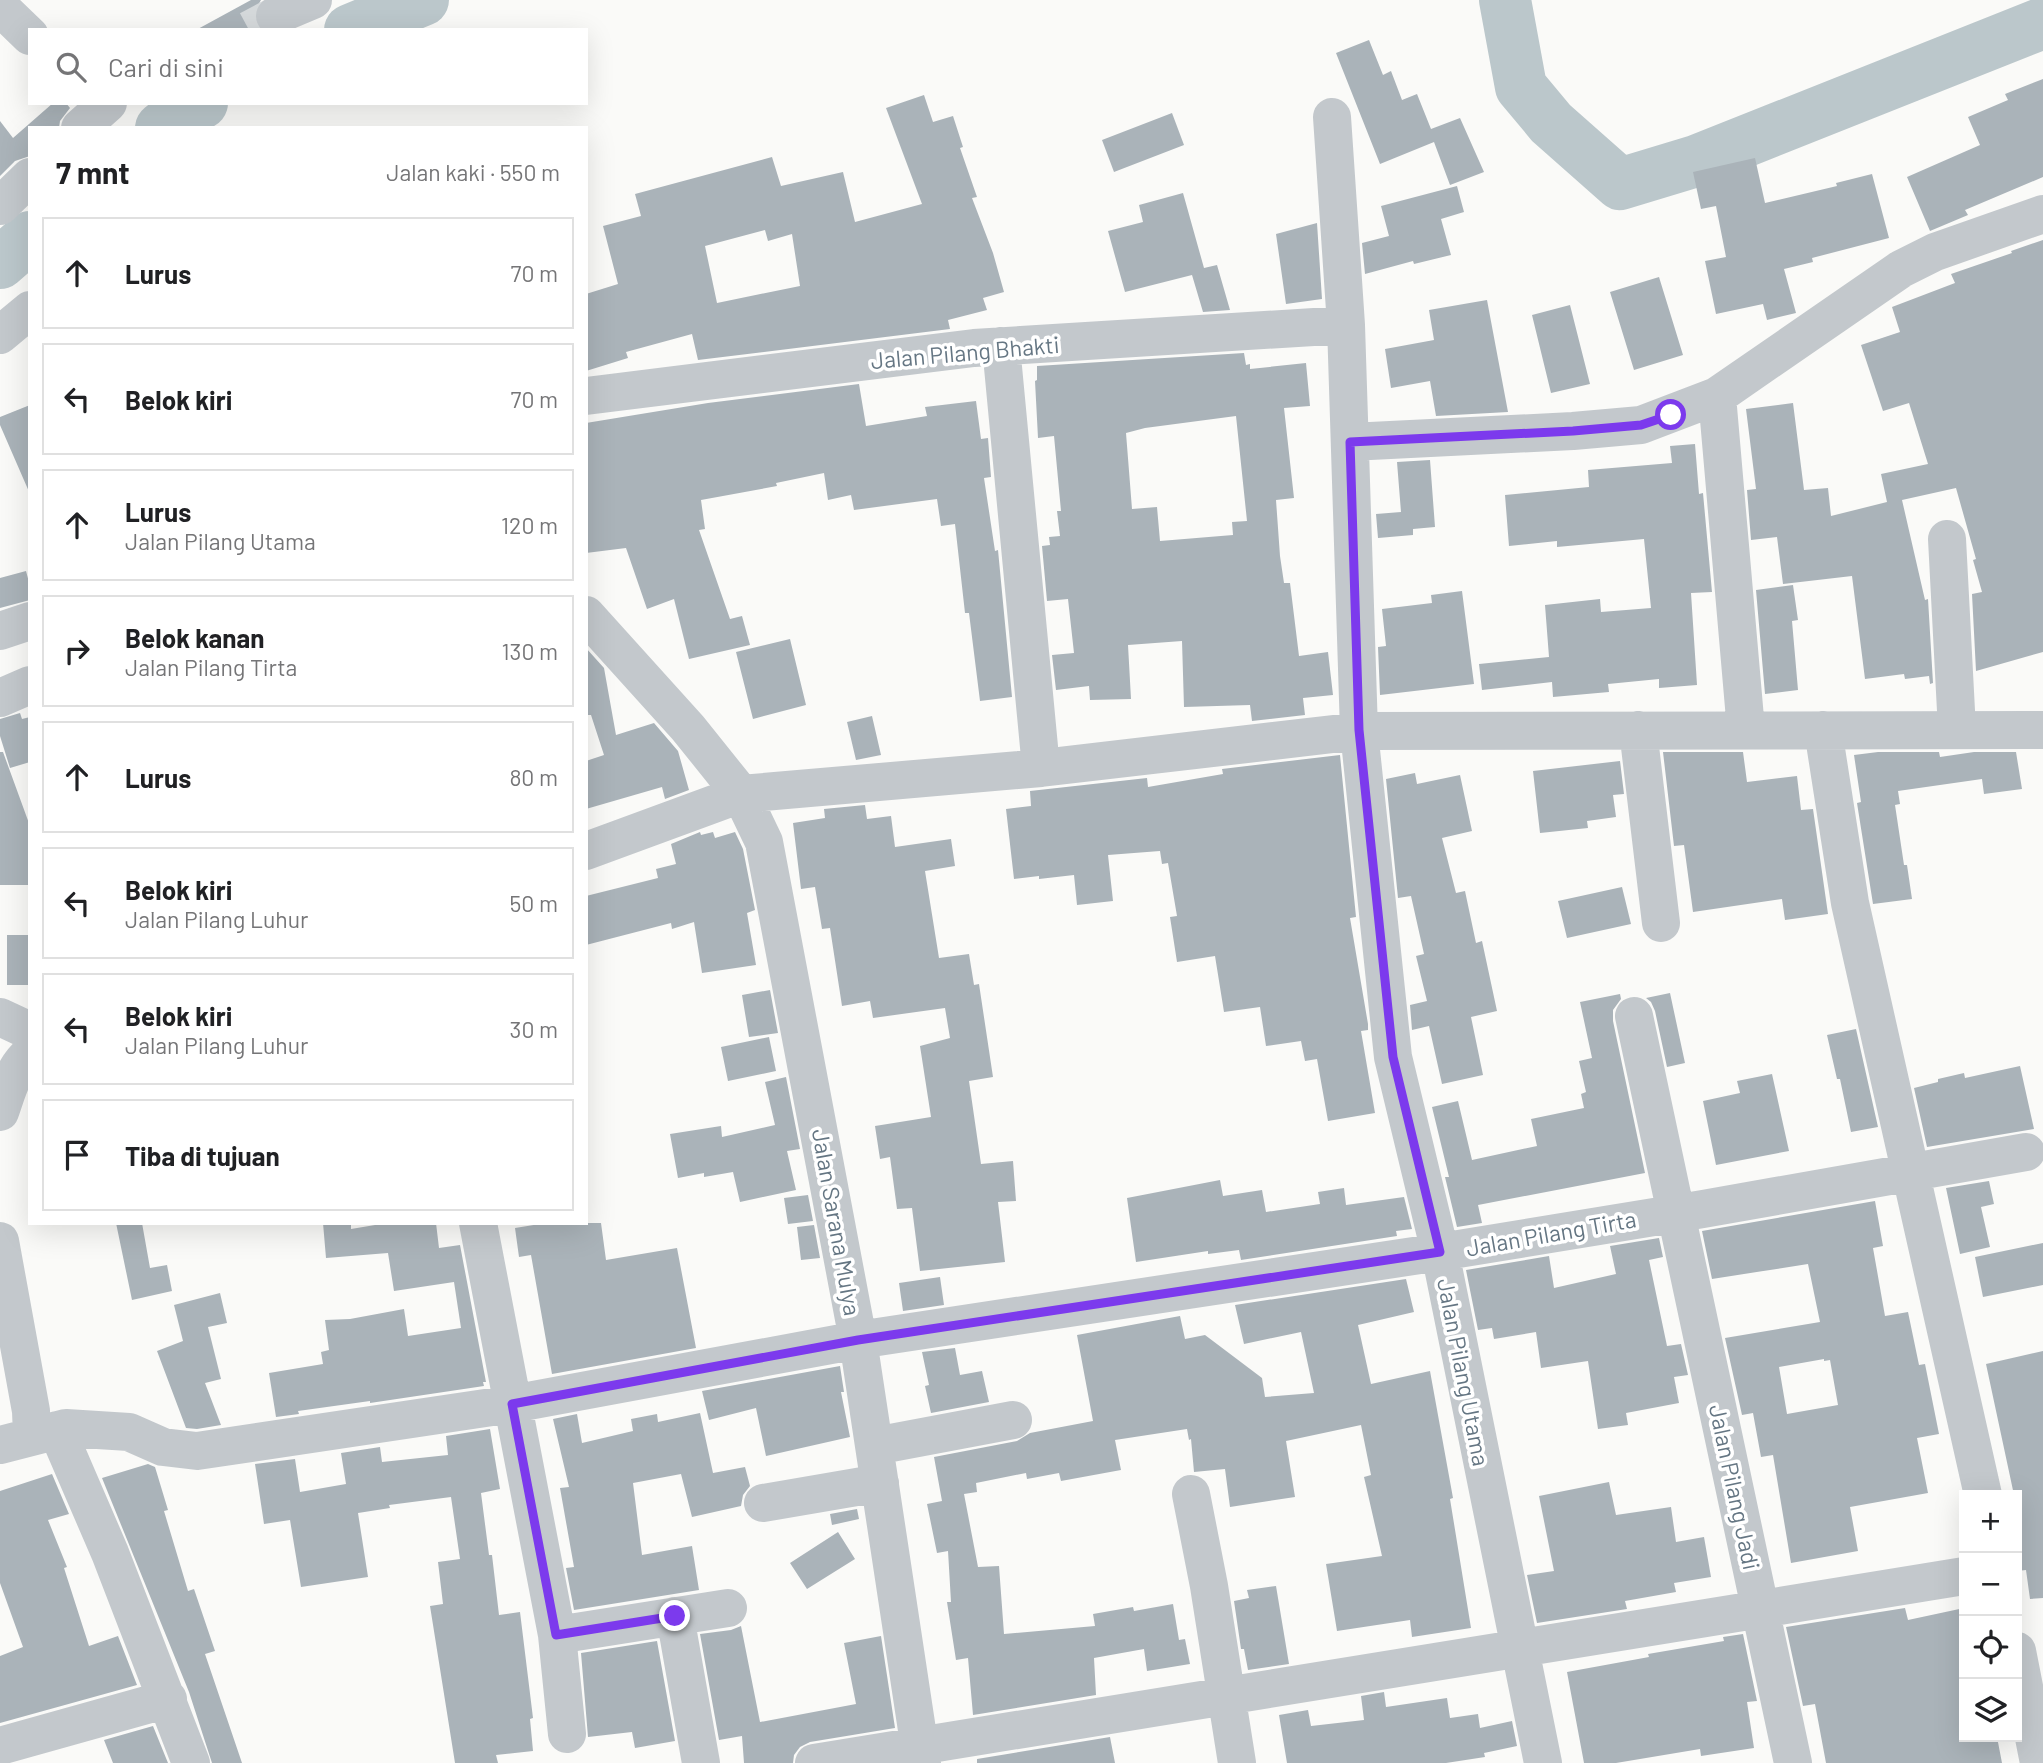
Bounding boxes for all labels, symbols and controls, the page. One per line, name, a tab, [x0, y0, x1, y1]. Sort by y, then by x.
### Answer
search box	[28, 28, 588, 105]
icon: search	[52, 48, 90, 86]
text: Cari di sini	[108, 51, 224, 82]
text: 7 mnt	[56, 154, 130, 190]
text: Jalan kaki · 550 m	[386, 158, 560, 186]
icon: ahead	[58, 254, 96, 292]
text: Lurus	[125, 258, 191, 289]
text: 70 m	[511, 259, 558, 287]
street label: Jalan Pilang Bhakti	[870, 330, 1060, 374]
icon: left	[58, 380, 96, 418]
text: Belok kiri	[125, 384, 232, 415]
text: 70 m	[511, 385, 558, 413]
route start	[1655, 399, 1686, 430]
text: Lurus	[125, 496, 191, 527]
icon: ahead	[58, 506, 96, 544]
text: 120 m	[501, 511, 558, 539]
text: Jalan Pilang Utama	[125, 527, 316, 555]
text: Belok kanan	[125, 622, 264, 653]
icon: right	[58, 632, 96, 670]
text: 130 m	[501, 637, 558, 665]
text: Jalan Pilang Tirta	[125, 653, 297, 681]
icon: ahead	[58, 758, 96, 796]
text: Lurus	[125, 762, 191, 793]
text: 80 m	[509, 763, 558, 791]
text: Belok kiri	[125, 874, 232, 905]
icon: left	[58, 884, 96, 922]
text: 50 m	[510, 889, 558, 917]
text: Jalan Pilang Luhur	[125, 905, 308, 933]
text: Belok kiri	[125, 1000, 232, 1031]
icon: left	[58, 1010, 96, 1048]
text: 30 m	[510, 1015, 558, 1043]
text: Jalan Pilang Luhur	[125, 1031, 308, 1059]
street label: Jalan Sarana Mulya	[807, 1126, 867, 1318]
icon: arrive	[58, 1136, 96, 1174]
text: Tiba di tujuan	[125, 1140, 280, 1171]
street label: Jalan Pilang Tirta	[1464, 1204, 1638, 1262]
street label: Jalan Pilang Utama	[1432, 1276, 1496, 1468]
street label: Jalan Pilang Jadi	[1704, 1402, 1766, 1572]
map controls	[1959, 1490, 2022, 1742]
button: +	[1959, 1490, 2022, 1553]
button: −	[1959, 1553, 2022, 1616]
route end	[659, 1600, 690, 1631]
button: locate	[1959, 1616, 2022, 1679]
button: layers	[1959, 1679, 2022, 1742]

